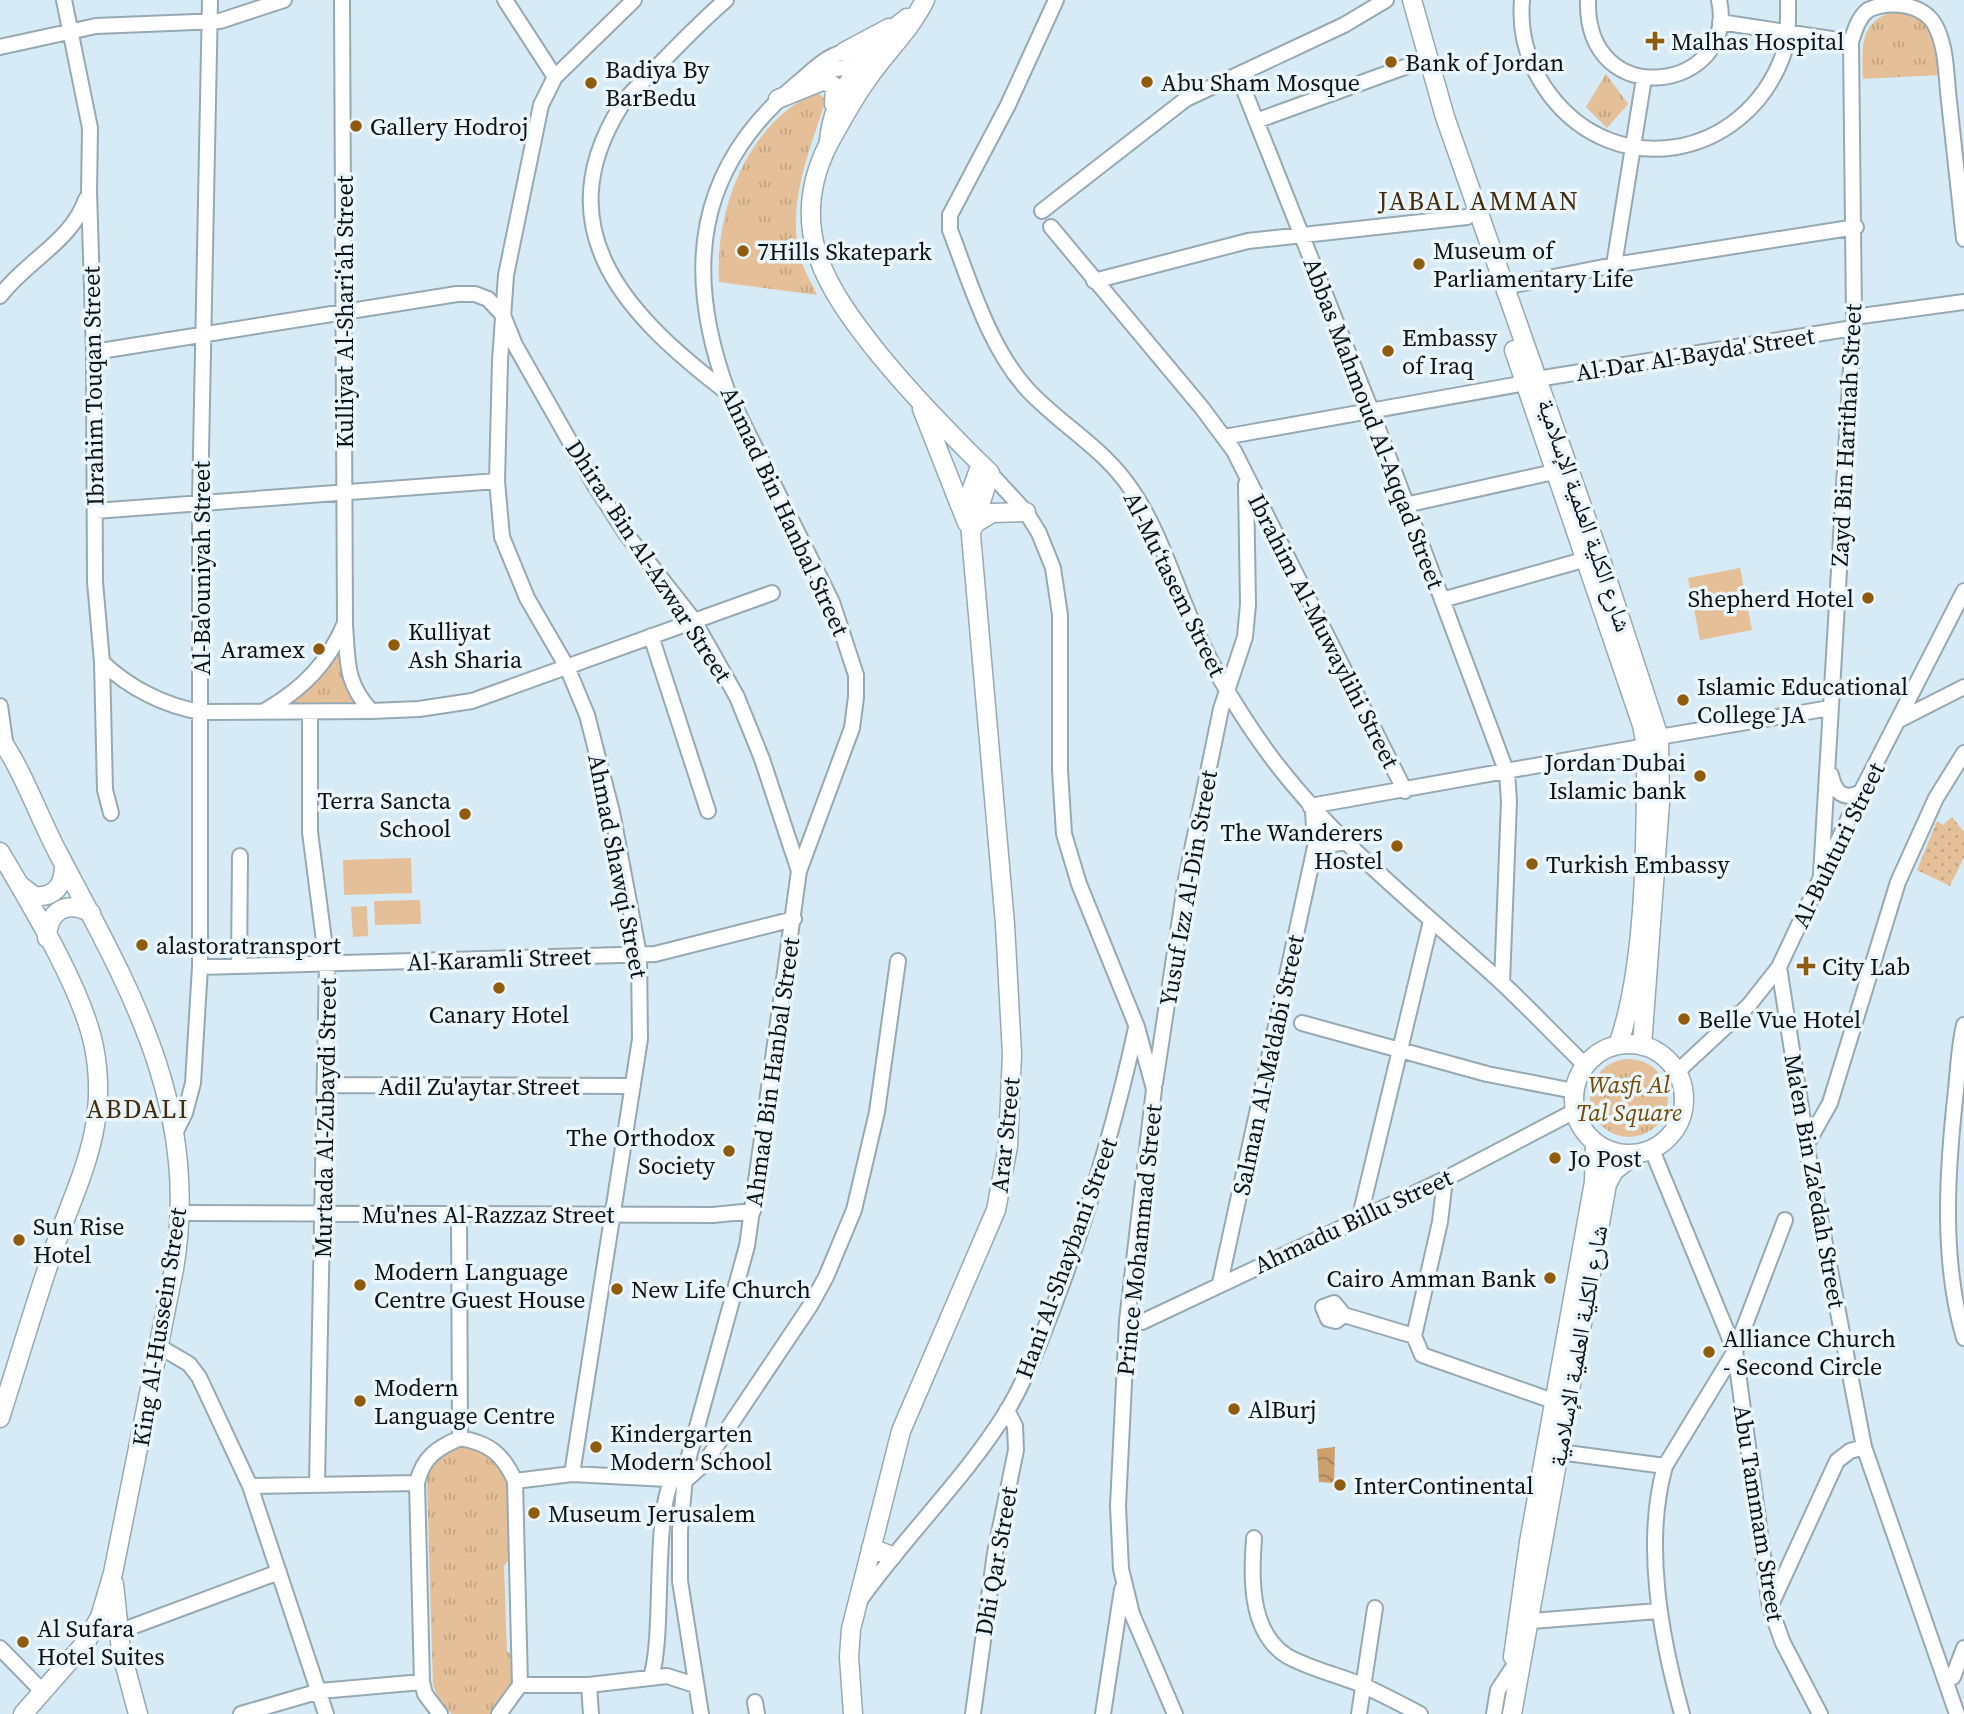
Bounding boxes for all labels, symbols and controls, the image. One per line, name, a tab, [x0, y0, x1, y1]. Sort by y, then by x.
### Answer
place label: Malhas Hospital	[1671, 25, 1844, 58]
marker: Malhas Hospital	[1645, 31, 1665, 51]
place label: Bank of Jordan	[1405, 46, 1564, 79]
place label: Badiya By BarBedu	[605, 53, 710, 114]
marker: Bank of Jordan	[1383, 54, 1399, 70]
place label: Abu Sham Mosque	[1161, 66, 1360, 99]
marker: Abu Sham Mosque	[1139, 74, 1155, 90]
marker: Badiya By BarBedu	[583, 75, 599, 91]
place label: Gallery Hodroj	[370, 110, 528, 143]
marker: Gallery Hodroj	[348, 118, 364, 134]
street label: Kulliyat Al-Shariʻah Street	[328, 175, 361, 448]
district label: JABAL AMMAN	[1377, 183, 1580, 219]
place label: Museum of Parliamentary Life	[1433, 234, 1634, 295]
place label: 7Hills Skatepark	[757, 235, 933, 268]
marker: 7Hills Skatepark	[735, 243, 751, 259]
street label: Abbas Mahmoud Al-Aqqad Street	[1295, 253, 1453, 594]
marker: Museum of Parliamentary Life	[1411, 256, 1427, 272]
street label: Ibrahim Touqan Street	[74, 265, 112, 506]
street label: Zayd Bin Harithah Street	[1823, 303, 1869, 567]
street label: Al-Dar Al-Bayda' Street	[1573, 319, 1817, 389]
place label: Embassy of Iraq	[1402, 321, 1498, 382]
marker: Embassy of Iraq	[1380, 343, 1396, 359]
street label: Ahmad Bin Hanbal Street	[713, 381, 857, 641]
street label: شارع الكلية العلمية الإسلامية	[1530, 394, 1640, 636]
street label: Dhirar Bin Al-Azwar Street	[558, 433, 740, 689]
street label: Al-Ba'ouniyah Street	[185, 461, 218, 675]
street label: Al-Muʻtasem Street	[1116, 486, 1234, 682]
street label: Ibrahim Al-Muwaylihi Street	[1240, 488, 1408, 774]
place label: Shepherd Hotel	[1688, 582, 1854, 615]
marker: Shepherd Hotel	[1860, 590, 1876, 606]
place label: Kulliyat Ash Sharia	[408, 615, 523, 676]
place label: Aramex	[221, 633, 305, 666]
marker: Kulliyat Ash Sharia	[386, 637, 402, 653]
marker: Aramex	[311, 641, 327, 657]
place label: Islamic Educational College JA	[1697, 670, 1908, 731]
marker: Islamic Educational College JA	[1675, 692, 1691, 708]
place label: Jordan Dubai Islamic bank	[1544, 746, 1687, 807]
street label: Ahmad Shawqi Street	[580, 751, 656, 981]
street label: Al-Buhturi Street	[1784, 757, 1892, 933]
street label: Yusuf Izz Al-Din Street	[1151, 767, 1225, 1009]
marker: Jordan Dubai Islamic bank	[1692, 768, 1708, 784]
place label: Terra Sancta School	[317, 784, 452, 845]
marker: Terra Sancta School	[457, 806, 473, 822]
place label: The Wanderers Hostel	[1221, 816, 1383, 877]
marker: The Wanderers Hostel	[1389, 838, 1405, 854]
place label: Turkish Embassy	[1546, 848, 1730, 881]
marker: Turkish Embassy	[1524, 856, 1540, 872]
place label: alastoratransport	[156, 929, 341, 962]
street label: Salman Al-Ma'dabi Street	[1224, 932, 1312, 1198]
street label: Ahmad Bin Hanbal Street	[737, 935, 807, 1209]
marker: alastoratransport	[134, 937, 150, 953]
street label: Al-Karamli Street	[406, 939, 592, 979]
place label: City Lab	[1822, 950, 1910, 983]
marker: City Lab	[1796, 956, 1816, 976]
street label: Murtada Al-Zubaydi Street	[306, 977, 344, 1258]
marker: Canary Hotel	[491, 980, 507, 996]
place label: Canary Hotel	[429, 998, 569, 1031]
place label: Belle Vue Hotel	[1698, 1003, 1861, 1036]
marker: Belle Vue Hotel	[1676, 1011, 1692, 1027]
street label: Ma'en Bin Za'edah Street	[1776, 1051, 1854, 1311]
park label: Wasfi Al Tal Square	[1576, 1068, 1682, 1129]
street label: Adil Zu'aytar Street	[378, 1070, 580, 1103]
street label: Arar Street	[983, 1076, 1027, 1194]
district label: ABDALI	[86, 1091, 190, 1127]
street label: Prince Mohammad Street	[1108, 1103, 1170, 1377]
place label: The Orthodox Society	[566, 1121, 716, 1182]
street label: Hani Al-Shaybani Street	[1007, 1133, 1125, 1383]
place label: Jo Post	[1568, 1142, 1642, 1175]
marker: The Orthodox Society	[721, 1143, 737, 1159]
marker: Jo Post	[1547, 1150, 1563, 1166]
street label: Ahmadu Billu Street	[1249, 1161, 1458, 1281]
street label: Mu'nes Al-Razzaz Street	[362, 1198, 614, 1231]
street label: King Al-Hussein Street	[124, 1205, 194, 1449]
place label: Sun Rise Hotel	[33, 1210, 125, 1271]
street label: شارع الكلية العلمية الإسلامية	[1541, 1223, 1615, 1469]
marker: Sun Rise Hotel	[11, 1232, 27, 1248]
place label: Modern Language Centre Guest House	[374, 1255, 586, 1316]
place label: Cairo Amman Bank	[1327, 1262, 1537, 1295]
marker: Cairo Amman Bank	[1542, 1270, 1558, 1286]
place label: New Life Church	[631, 1273, 811, 1306]
marker: Modern Language Centre Guest House	[352, 1277, 368, 1293]
marker: New Life Church	[609, 1281, 625, 1297]
place label: Alliance Church - Second Circle	[1723, 1322, 1896, 1383]
marker: Alliance Church - Second Circle	[1701, 1344, 1717, 1360]
place label: Modern Language Centre	[374, 1371, 555, 1432]
marker: Modern Language Centre	[352, 1393, 368, 1409]
place label: AlBurj	[1248, 1393, 1317, 1426]
marker: AlBurj	[1226, 1401, 1242, 1417]
street label: Abu Tammam Street	[1726, 1402, 1792, 1624]
place label: Kindergarten Modern School	[610, 1417, 772, 1478]
marker: Kindergarten Modern School	[588, 1439, 604, 1455]
place label: InterContinental	[1354, 1469, 1534, 1502]
marker: InterContinental	[1332, 1477, 1348, 1493]
street label: Dhi Qar Street	[967, 1484, 1025, 1638]
place label: Museum Jerusalem	[548, 1497, 756, 1530]
marker: Museum Jerusalem	[526, 1505, 542, 1521]
place label: Al Sufara Hotel Suites	[37, 1612, 165, 1673]
marker: Al Sufara Hotel Suites	[15, 1634, 31, 1650]

